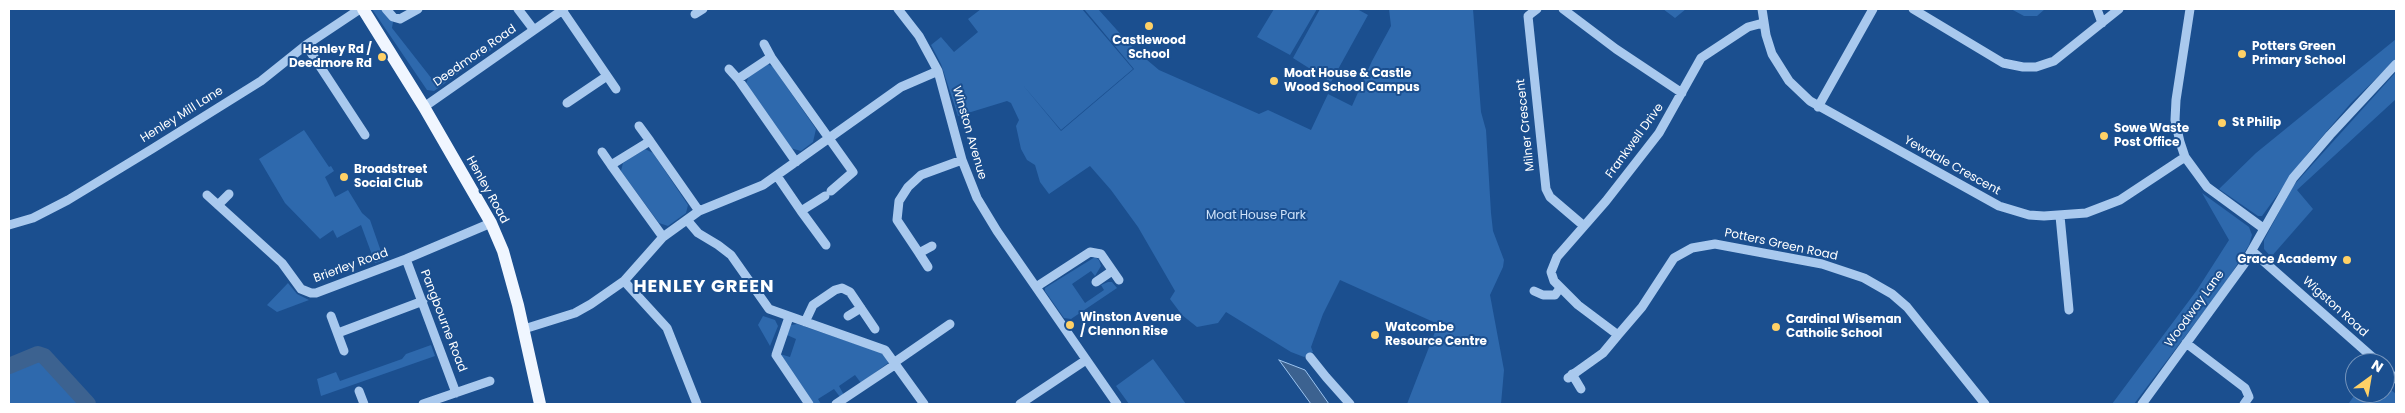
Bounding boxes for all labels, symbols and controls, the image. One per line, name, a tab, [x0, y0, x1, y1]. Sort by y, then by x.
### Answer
marker: Castlewood School	[1143, 20, 1155, 32]
street label: Deedmore Road	[431, 22, 519, 90]
place label: Castlewood School	[1112, 34, 1186, 62]
place label: Potters Green Primary School	[2252, 40, 2346, 68]
place label: Henley Rd / Deedmore Rd	[289, 43, 372, 71]
marker: Potters Green Primary School	[2236, 48, 2248, 60]
marker: Henley Rd / Deedmore Rd	[376, 51, 388, 63]
place label: Moat House & Castle Wood School Campus	[1284, 67, 1420, 95]
marker: Moat House & Castle Wood School Campus	[1268, 75, 1280, 87]
street label: Milner Crescent	[1514, 78, 1538, 172]
street label: Henley Mill Lane	[138, 84, 226, 146]
street label: Winston Avenue	[949, 85, 989, 181]
street label: Frankwell Drive	[1603, 101, 1667, 181]
place label: St Philip	[2232, 116, 2281, 130]
marker: St Philip	[2216, 117, 2228, 129]
place label: Sowe Waste Post Office	[2114, 122, 2189, 150]
marker: Sowe Waste Post Office	[2098, 130, 2110, 142]
street label: Yewdale Crescent	[1901, 133, 2003, 199]
street label: Henley Road	[463, 154, 511, 226]
place label: Broadstreet Social Club	[354, 163, 427, 191]
marker: Broadstreet Social Club	[338, 171, 350, 183]
park label: Moat House Park	[1206, 209, 1306, 223]
street label: Potters Green Road	[1723, 226, 1839, 264]
street label: Brierley Road	[312, 246, 390, 286]
place label: Grace Academy	[2237, 253, 2337, 267]
marker: Grace Academy	[2341, 254, 2353, 266]
street label: Pangbourne Road	[417, 268, 469, 374]
street label: Woodway Lane	[2162, 268, 2228, 350]
street label: Wigston Road	[2299, 274, 2371, 340]
district label: HENLEY GREEN	[632, 276, 776, 298]
place label: Winston Avenue / Clennon Rise	[1080, 311, 1181, 339]
place label: Cardinal Wiseman Catholic School	[1786, 313, 1902, 341]
marker: Winston Avenue / Clennon Rise	[1064, 319, 1076, 331]
place label: Watcombe Resource Centre	[1385, 321, 1487, 349]
marker: Cardinal Wiseman Catholic School	[1770, 321, 1782, 333]
marker: Watcombe Resource Centre	[1369, 329, 1381, 341]
north arrow	[2345, 353, 2395, 403]
text: N	[2368, 355, 2387, 377]

